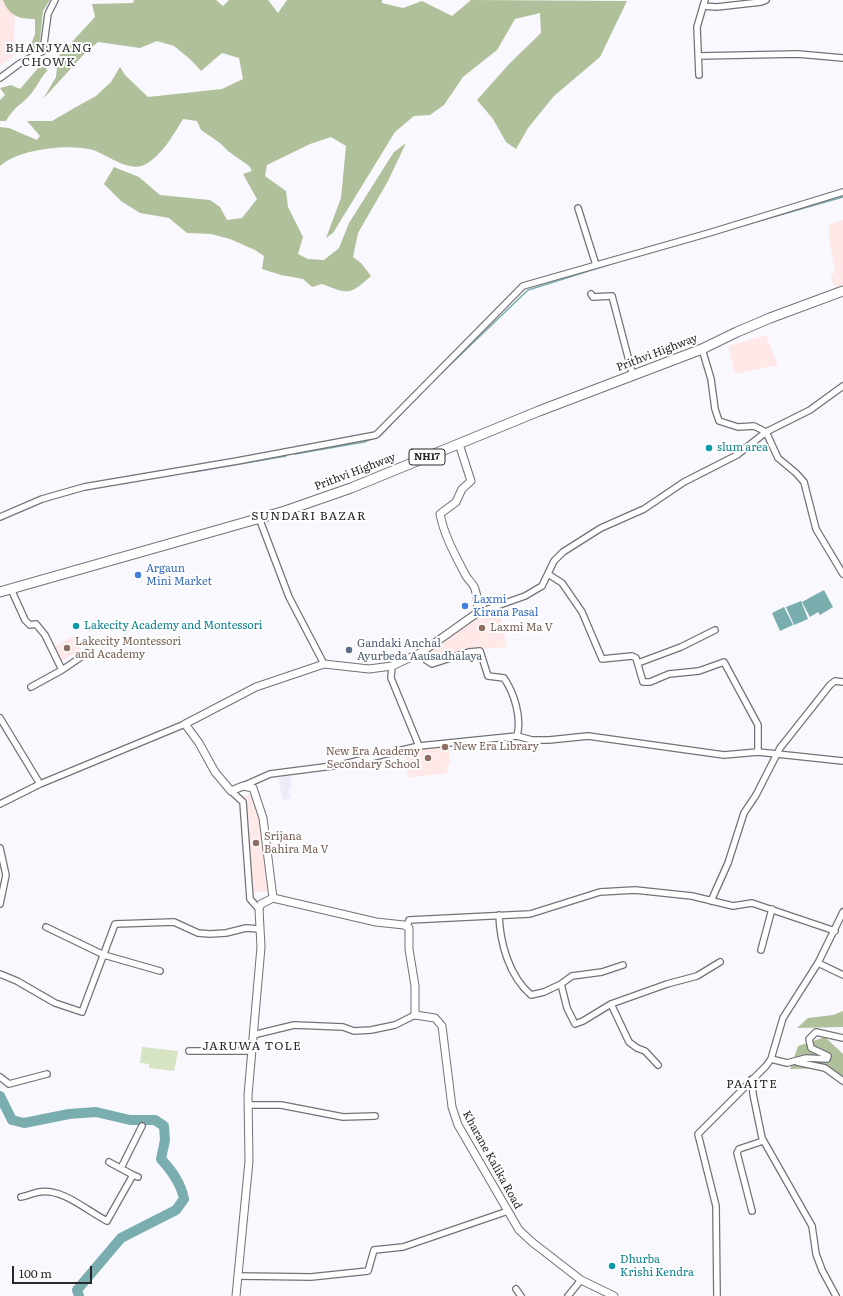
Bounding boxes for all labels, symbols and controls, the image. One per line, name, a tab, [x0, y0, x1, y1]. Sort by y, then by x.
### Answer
district label: BHANJYANG CHOWK	[5, 41, 93, 69]
street label: Prithvi Highway	[615, 331, 699, 375]
place label: slum area	[717, 441, 768, 455]
marker: slum area	[704, 443, 714, 453]
road number: NH17	[409, 449, 445, 465]
street label: Prithvi Highway	[313, 450, 397, 494]
district label: SUNDARI BAZAR	[251, 509, 367, 523]
place label: Argaun Mini Market	[146, 562, 212, 588]
marker: Argaun Mini Market	[133, 570, 143, 580]
place label: Laxmi Kirana Pasal	[473, 593, 538, 619]
marker: Laxmi Kirana Pasal	[460, 601, 470, 611]
place label: Lakecity Academy and Montessori	[84, 619, 262, 633]
marker: Lakecity Academy and Montessori	[71, 621, 81, 631]
place label: Laxmi Ma V	[490, 621, 553, 635]
marker: Laxmi Ma V	[477, 623, 487, 633]
place label: Lakecity Montessori and Academy	[75, 635, 181, 661]
place label: Gandaki Anchal Ayurbeda Aausadhalaya	[357, 637, 482, 663]
marker: Lakecity Montessori and Academy	[62, 643, 72, 653]
marker: Gandaki Anchal Ayurbeda Aausadhalaya	[344, 645, 354, 655]
place label: New Era Library	[453, 740, 539, 754]
marker: New Era Library	[440, 742, 450, 752]
place label: New Era Academy Secondary School	[326, 745, 420, 771]
marker: New Era Academy Secondary School	[423, 753, 433, 763]
place label: Srijana Bahira Ma V	[264, 830, 329, 856]
marker: Srijana Bahira Ma V	[251, 838, 261, 848]
district label: JARUWA TOLE	[202, 1039, 302, 1053]
district label: PAAITE	[726, 1077, 778, 1091]
street label: Kharane Kalika Road	[459, 1108, 525, 1212]
place label: Dhurba Krishi Kendra	[620, 1253, 694, 1279]
scale bar	[14, 1258, 94, 1284]
marker: Dhurba Krishi Kendra	[607, 1261, 617, 1271]
text: 100 m	[19, 1264, 52, 1282]

